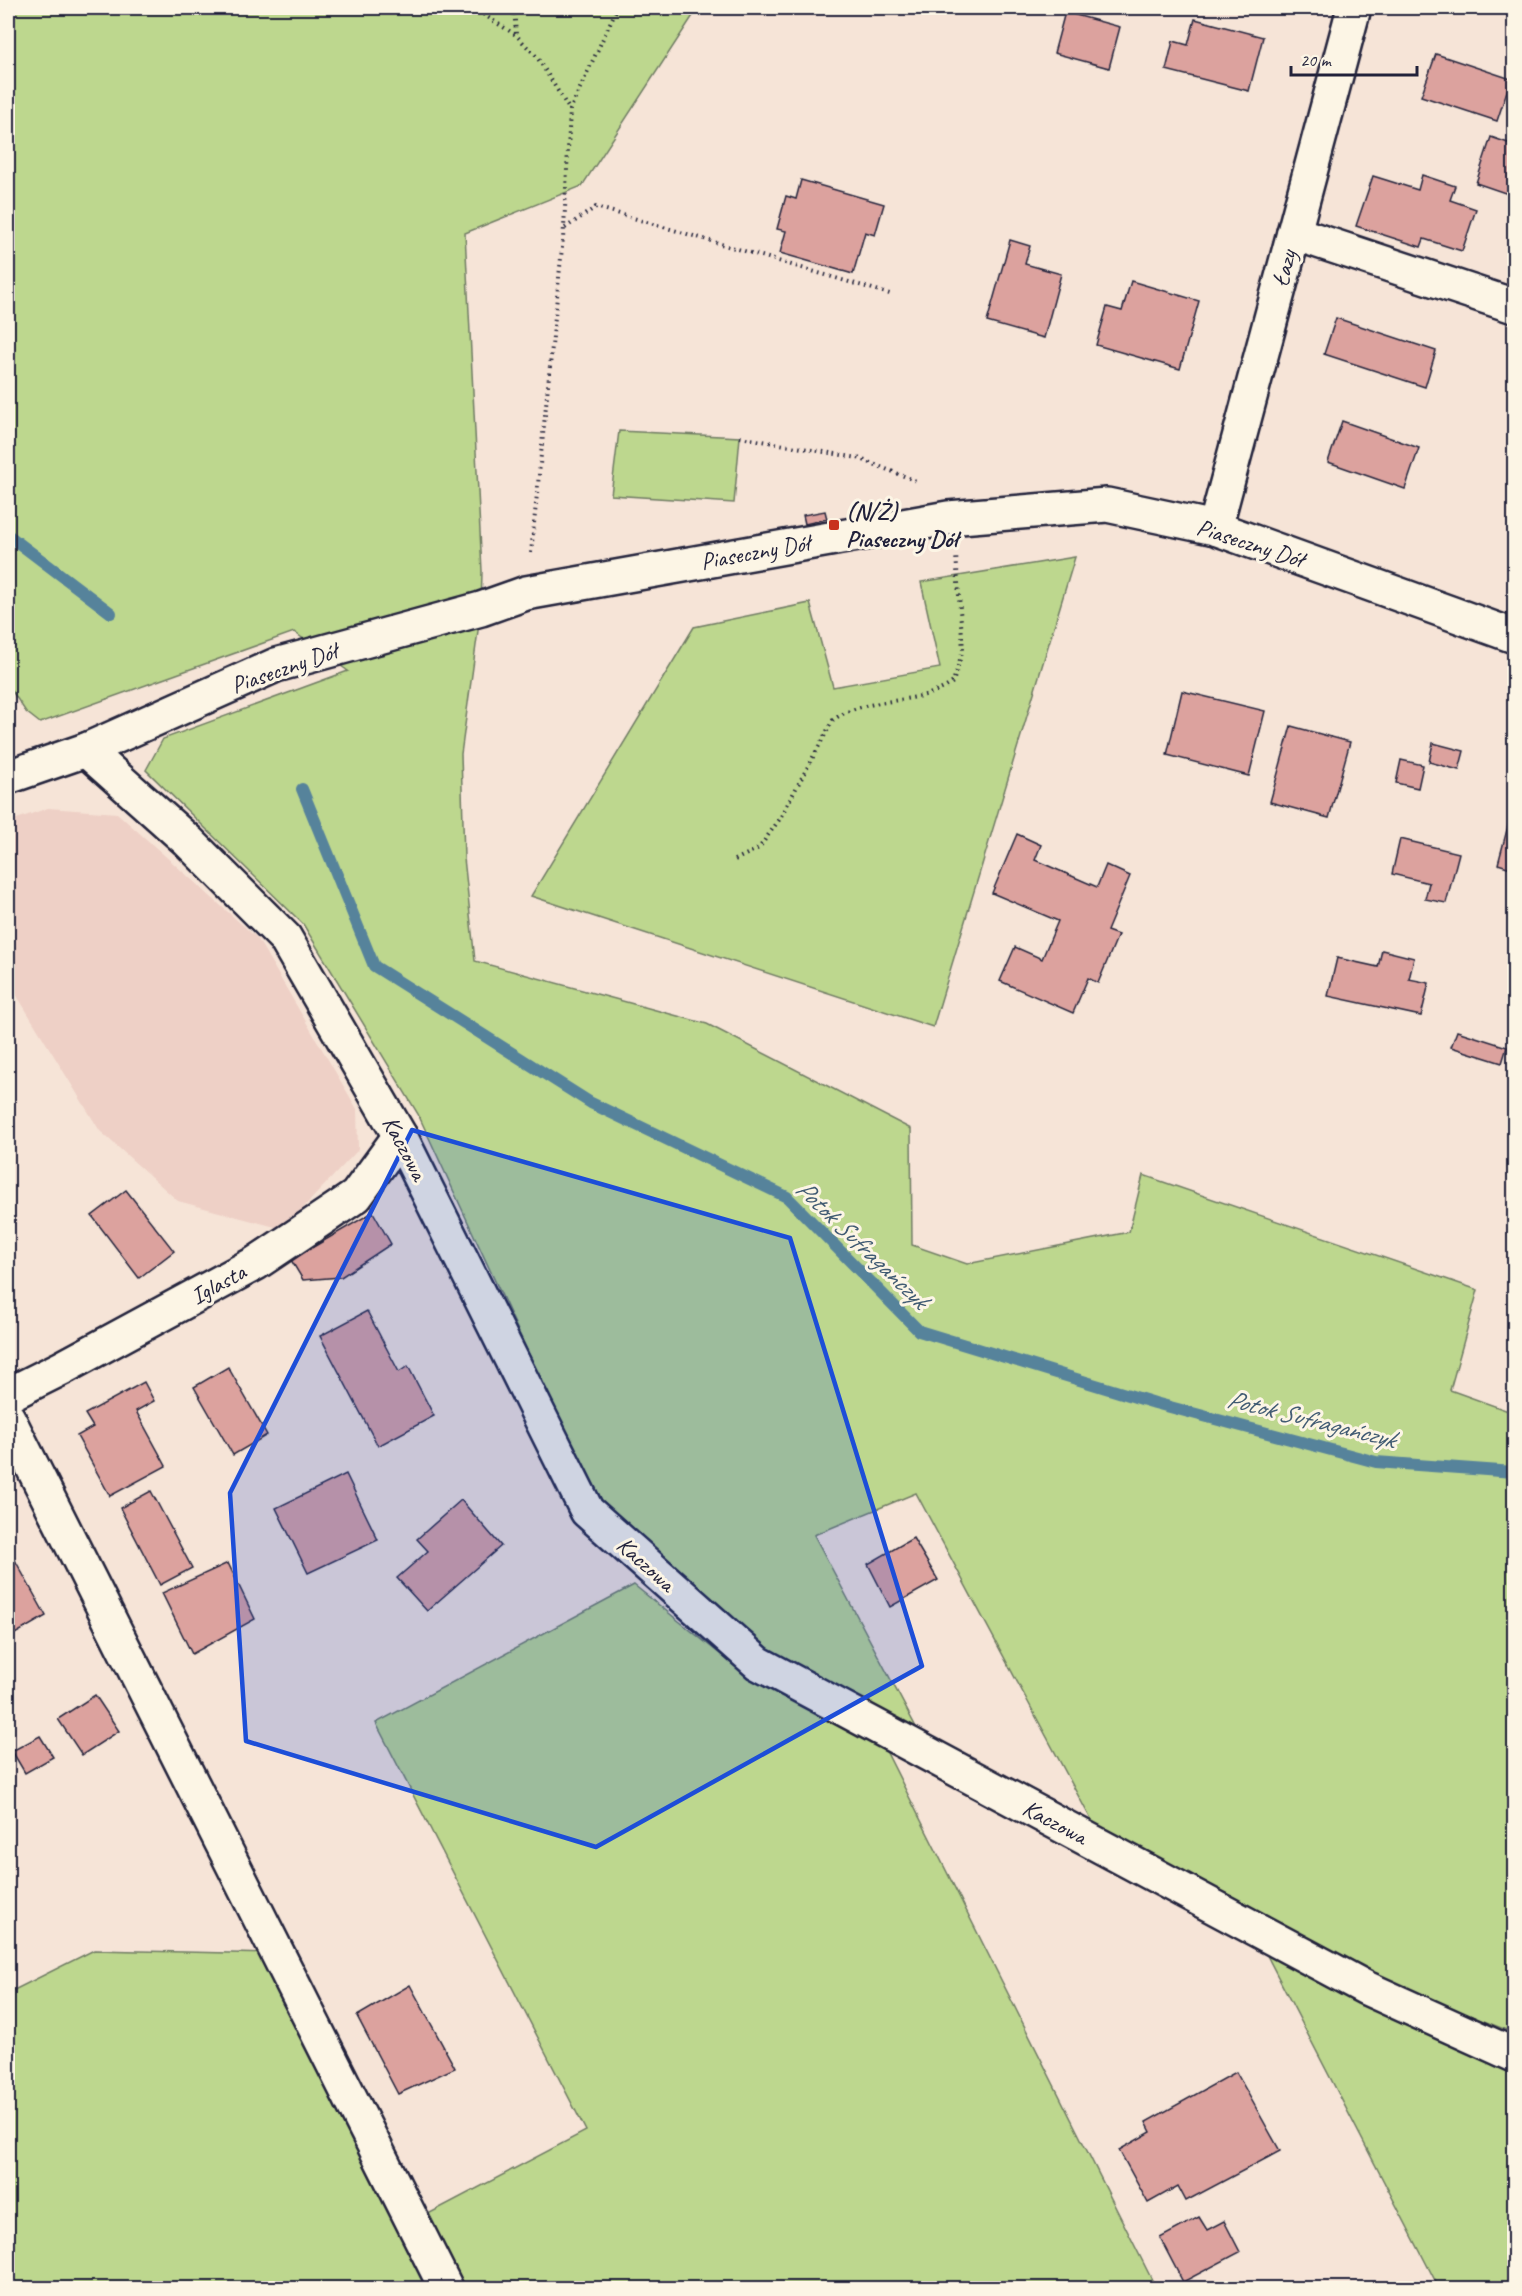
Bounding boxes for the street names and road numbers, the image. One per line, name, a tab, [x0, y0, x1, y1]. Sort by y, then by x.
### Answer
street label: Łazy	[1265, 245, 1304, 289]
street label: Piaseczny Dół	[1193, 512, 1311, 576]
street label: Piaseczny Dół	[698, 527, 816, 576]
street label: Piaseczny Dół	[227, 634, 345, 700]
street label: Kaczowa	[376, 1111, 435, 1187]
street label: Iglasta	[185, 1256, 252, 1311]
street label: Kaczowa	[611, 1530, 683, 1599]
street label: Kaczowa	[1018, 1793, 1094, 1852]

